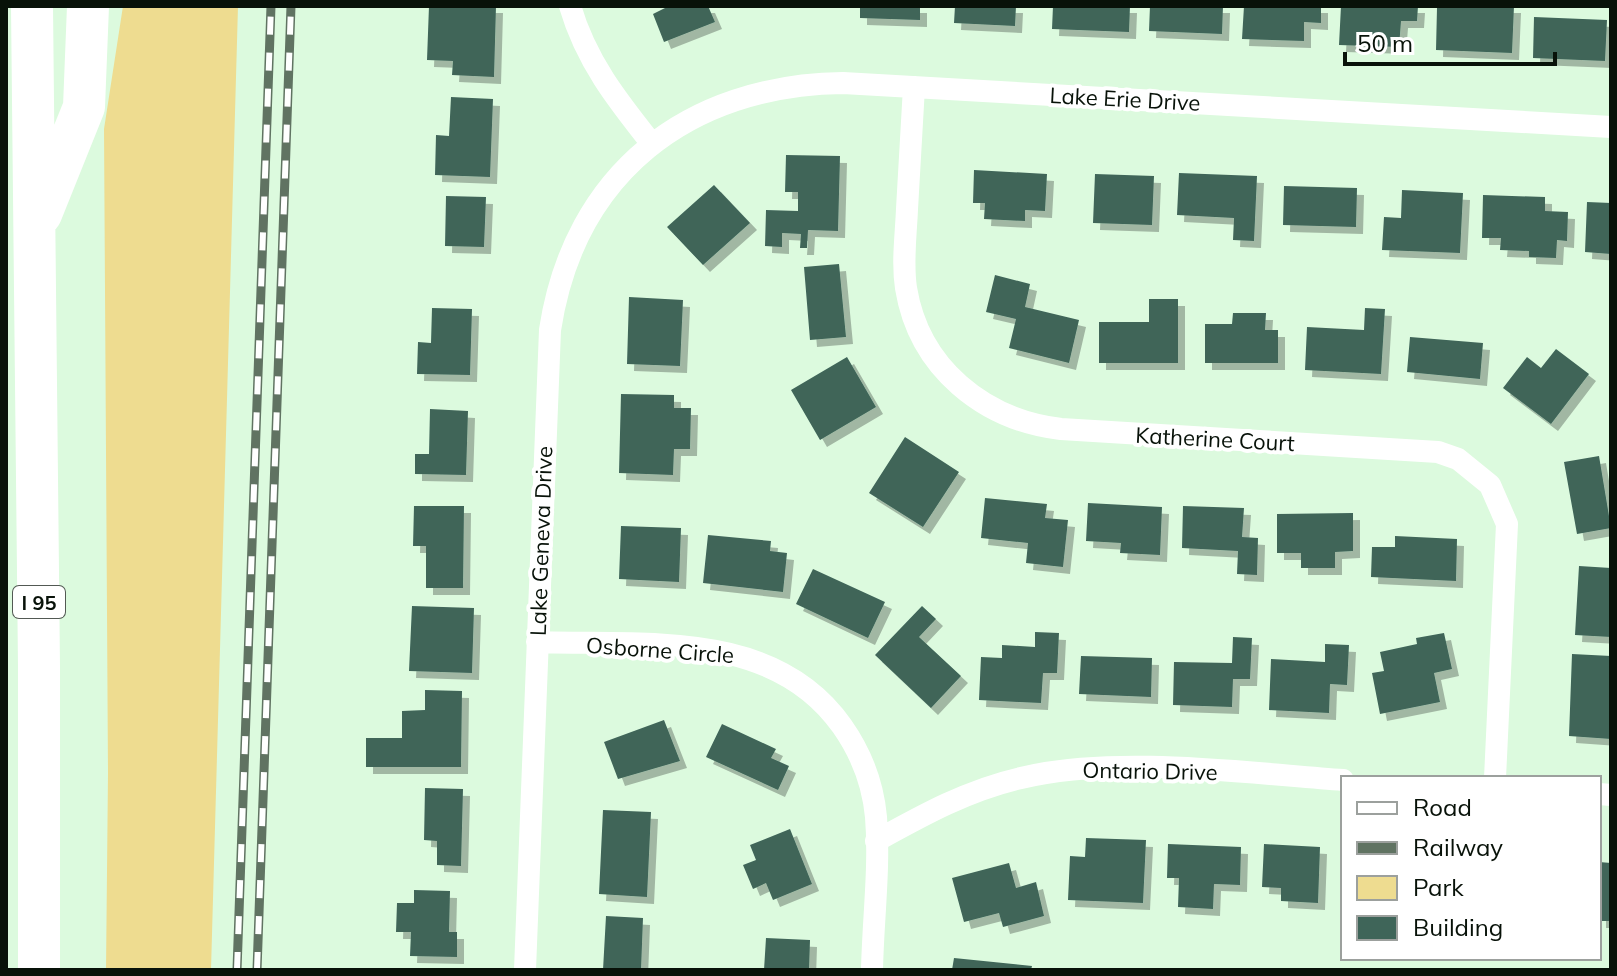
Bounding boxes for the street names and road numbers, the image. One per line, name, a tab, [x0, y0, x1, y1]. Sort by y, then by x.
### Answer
street label: Lake Erie Drive	[1049, 81, 1201, 117]
street label: Katherine Court	[1135, 421, 1296, 457]
street label: Lake Geneva Drive	[524, 445, 558, 637]
road number: I 95	[13, 586, 65, 618]
street label: Osborne Circle	[585, 631, 735, 669]
street label: Ontario Drive	[1082, 756, 1218, 786]

